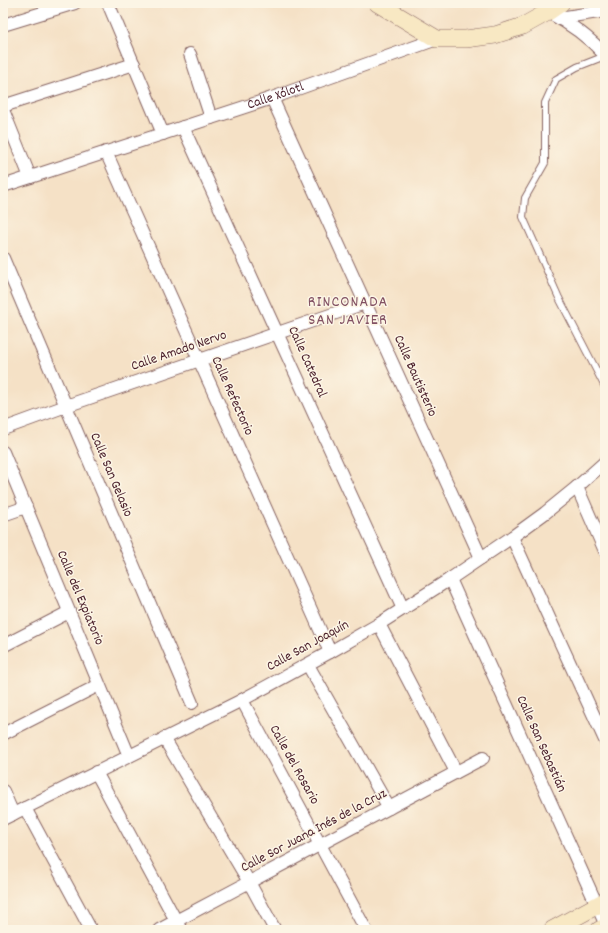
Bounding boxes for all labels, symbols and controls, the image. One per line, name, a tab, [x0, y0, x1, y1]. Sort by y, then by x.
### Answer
street label: Calle Xólotl	[245, 77, 307, 115]
district label: RINCONADA SAN JAVIER	[308, 291, 388, 332]
street label: Calle Catedral	[282, 323, 332, 401]
street label: Calle Amado Nervo	[129, 325, 229, 377]
street label: Calle Bautisterio	[388, 332, 442, 420]
street label: Calle Refectorio	[206, 353, 258, 439]
street label: Calle San Gelasio	[84, 430, 138, 520]
street label: Calle del Expiatorio	[51, 547, 109, 649]
street label: Calle San Joaquín	[263, 615, 353, 677]
street label: Calle San Sebastián	[511, 692, 571, 796]
street label: Calle del Rosario	[264, 722, 324, 808]
street label: Calle Sor Juana Inés de la Cruz	[237, 784, 391, 878]

